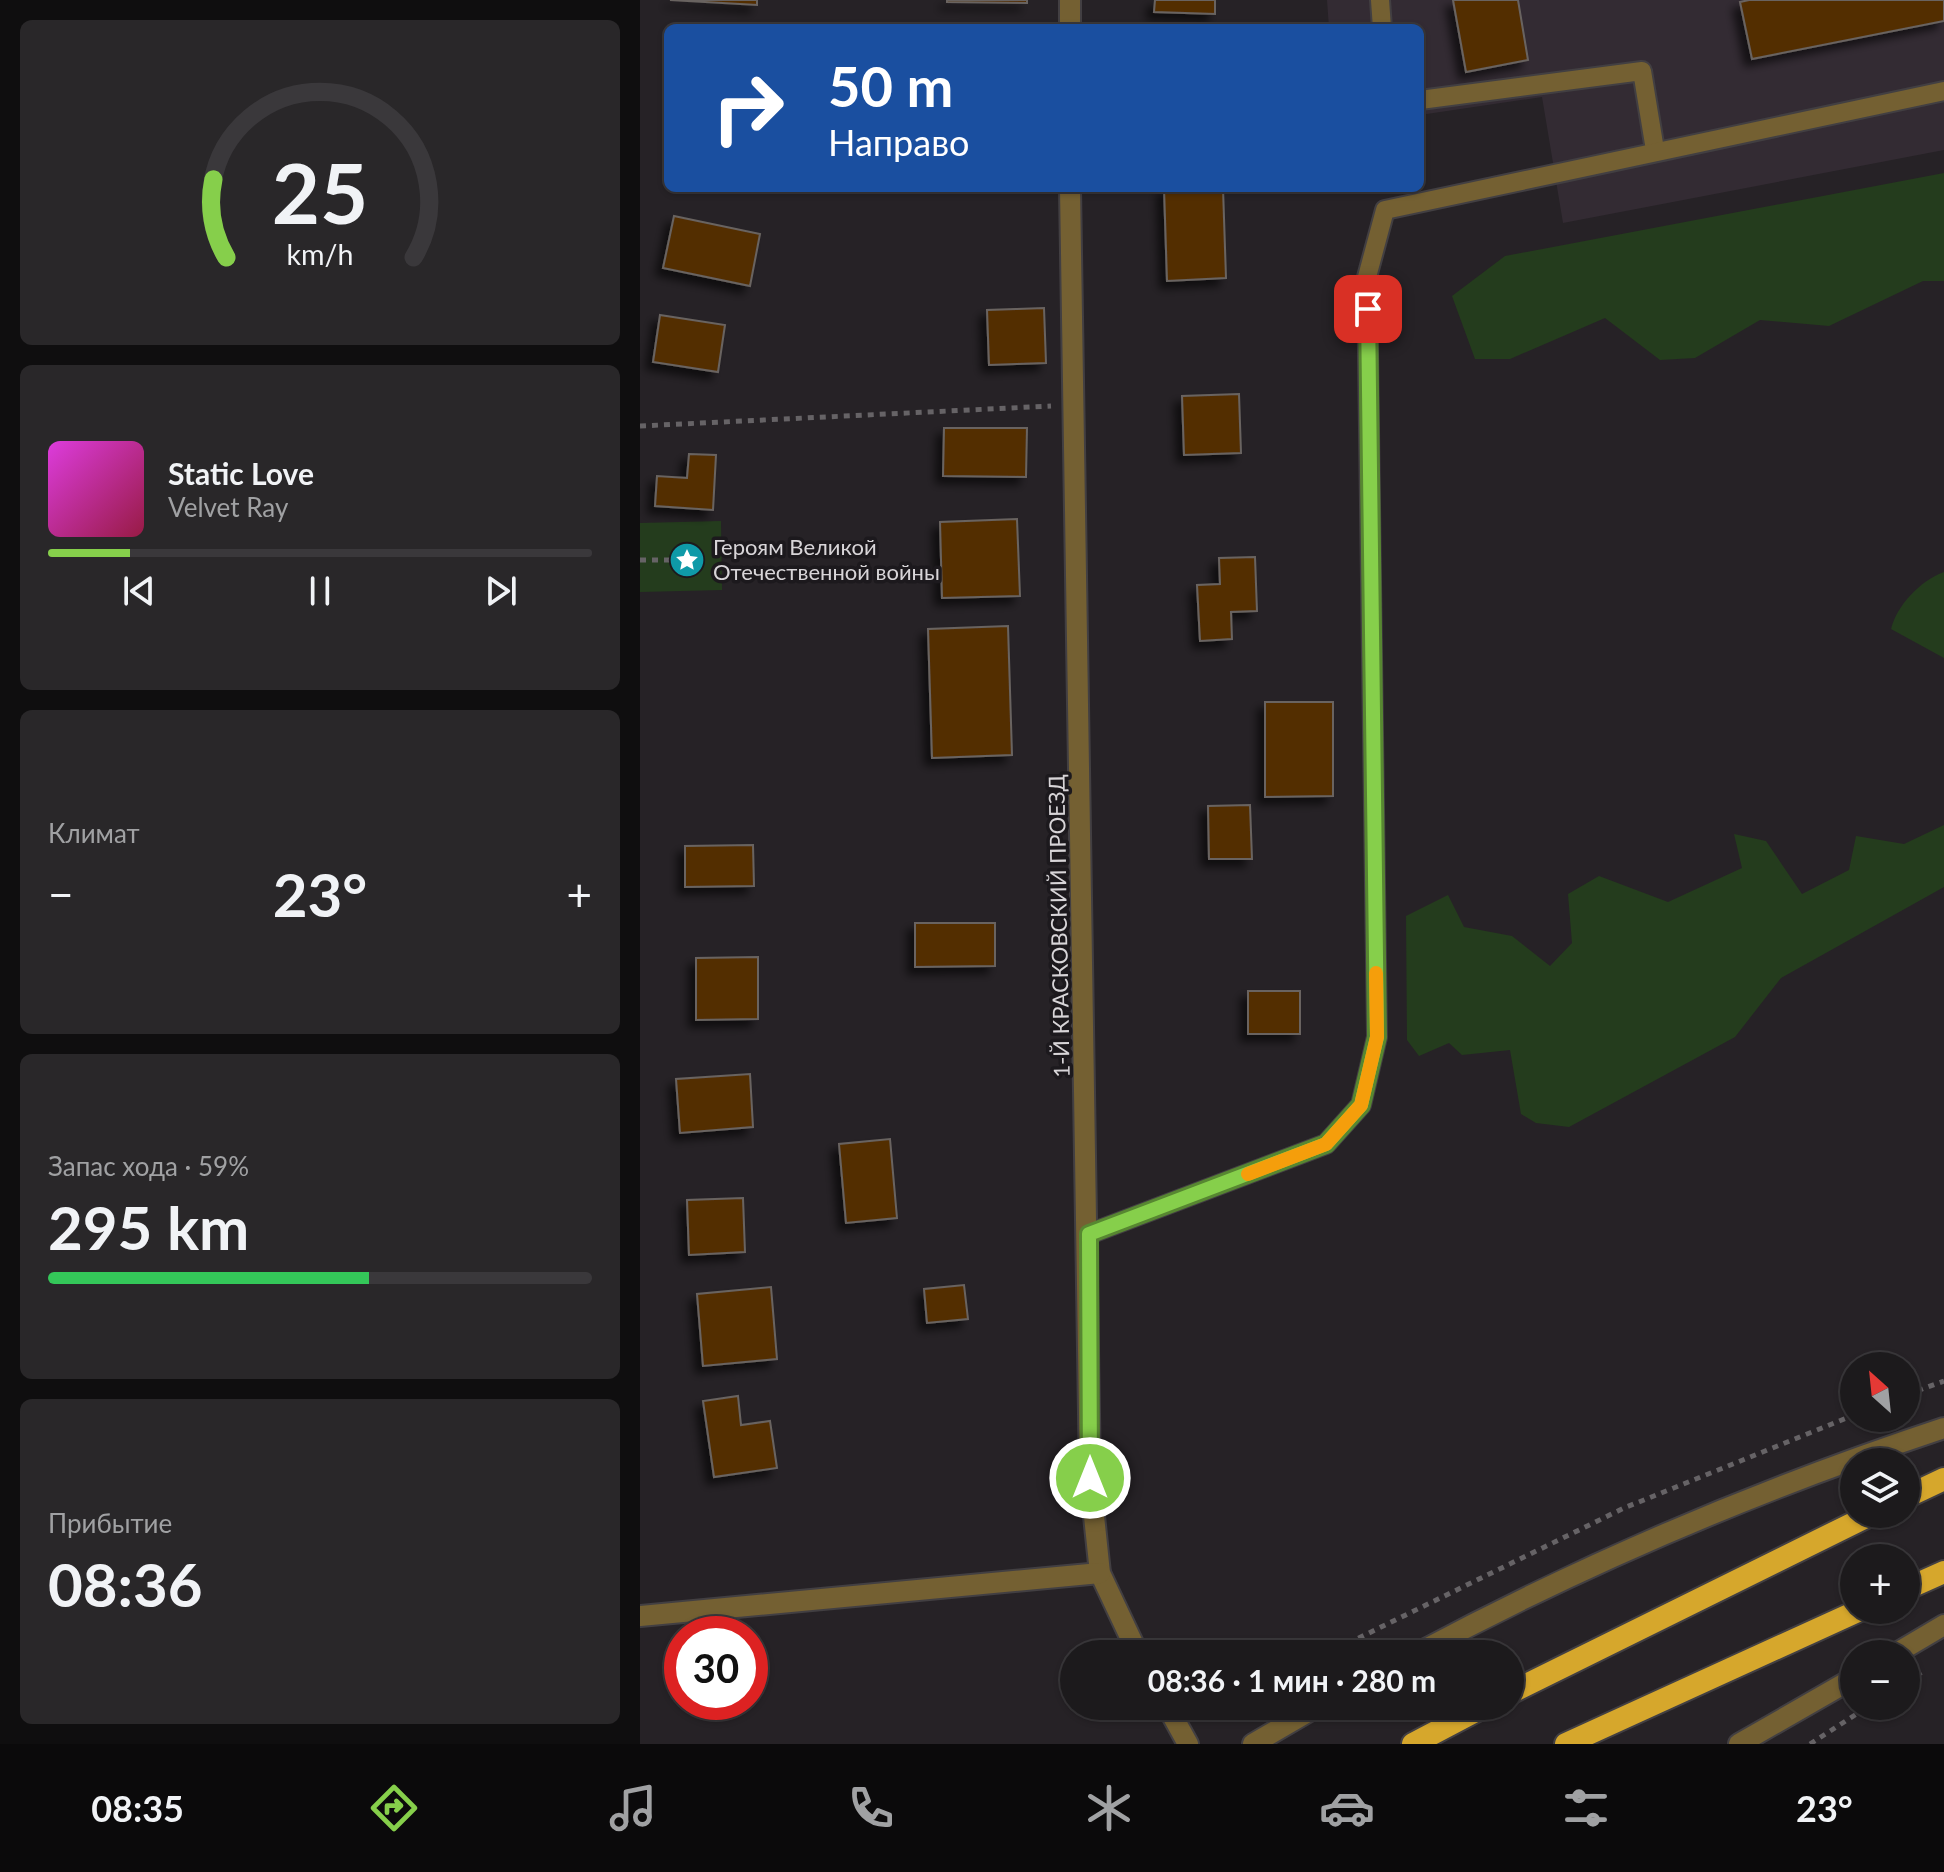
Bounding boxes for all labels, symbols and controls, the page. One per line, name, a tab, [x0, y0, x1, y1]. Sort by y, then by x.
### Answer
text: 50 m	[828, 52, 953, 119]
icon: right	[696, 56, 800, 160]
text: Направо	[828, 120, 969, 164]
text: 25	[272, 142, 368, 242]
text: km/h	[287, 238, 353, 272]
pin	[1334, 275, 1402, 343]
icon: arrive	[1346, 287, 1390, 331]
text: Static Love	[168, 455, 314, 491]
text: Velvet Ray	[168, 491, 288, 523]
place label: Героям Великой Отечественной войны	[713, 533, 940, 585]
place icon: Героям Великой Отечественной войны	[668, 541, 706, 579]
icon: previous	[117, 569, 161, 613]
icon: pause	[298, 569, 342, 613]
icon: next	[479, 569, 523, 613]
street label: 1-Й КРАСКОВСКИЙ ПРОЕЗД	[1042, 774, 1075, 1078]
text: Климат	[48, 817, 140, 849]
text: 23°	[273, 858, 367, 930]
text: −	[48, 868, 74, 920]
text: +	[566, 868, 592, 920]
text: Запас хода · 59%	[48, 1150, 249, 1182]
text: 295 km	[48, 1191, 249, 1263]
north arrow	[1840, 1352, 1920, 1432]
map controls	[1840, 1352, 1920, 1720]
position arrow	[1048, 1436, 1132, 1520]
button: layers	[1840, 1448, 1920, 1528]
text: Прибытие	[48, 1507, 172, 1539]
button: +	[1840, 1544, 1920, 1624]
text: 08:36	[48, 1548, 203, 1620]
speed limit sign: 30	[664, 1616, 768, 1720]
button: −	[1840, 1640, 1920, 1720]
text: 08:36 · 1 мин · 280 m	[1148, 1662, 1436, 1698]
icon: directions	[366, 1780, 422, 1836]
icon: music	[605, 1780, 661, 1836]
icon: phone	[843, 1780, 899, 1836]
icon: climate	[1081, 1780, 1137, 1836]
icon: car	[1319, 1780, 1375, 1836]
icon: filters	[1558, 1780, 1614, 1836]
text: 08:35	[91, 1786, 184, 1830]
text: 23°	[1796, 1786, 1853, 1830]

